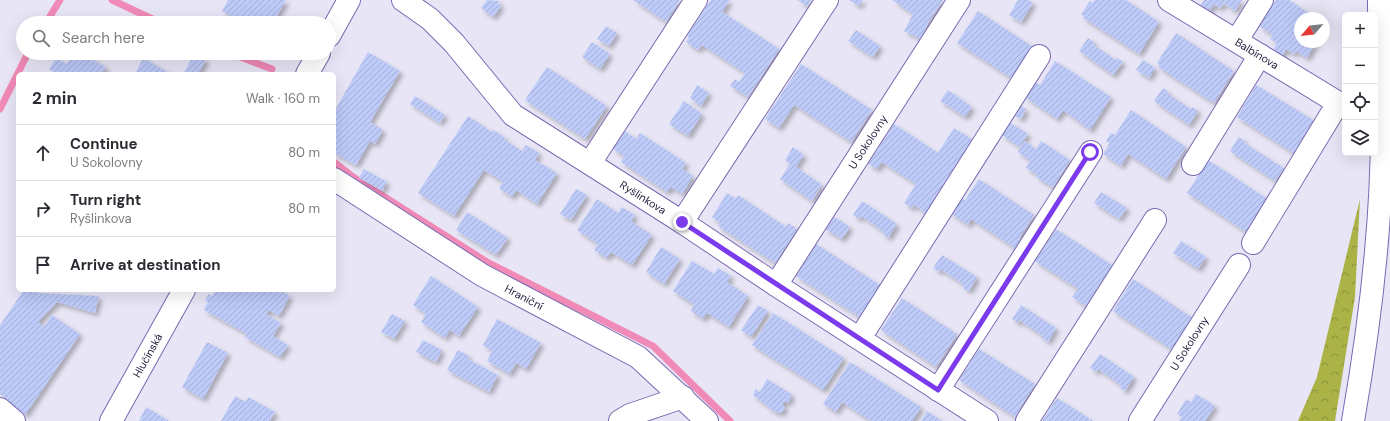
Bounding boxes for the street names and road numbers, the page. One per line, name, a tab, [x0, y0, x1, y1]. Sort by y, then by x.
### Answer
street label: Balbínova	[1233, 35, 1281, 72]
street label: U Sokolovny	[845, 112, 890, 172]
street label: Ryšlinkova	[617, 177, 669, 217]
street label: Hraniční	[502, 281, 546, 313]
street label: U Sokolovny	[1167, 314, 1212, 373]
street label: Hlučínská	[130, 331, 165, 380]

